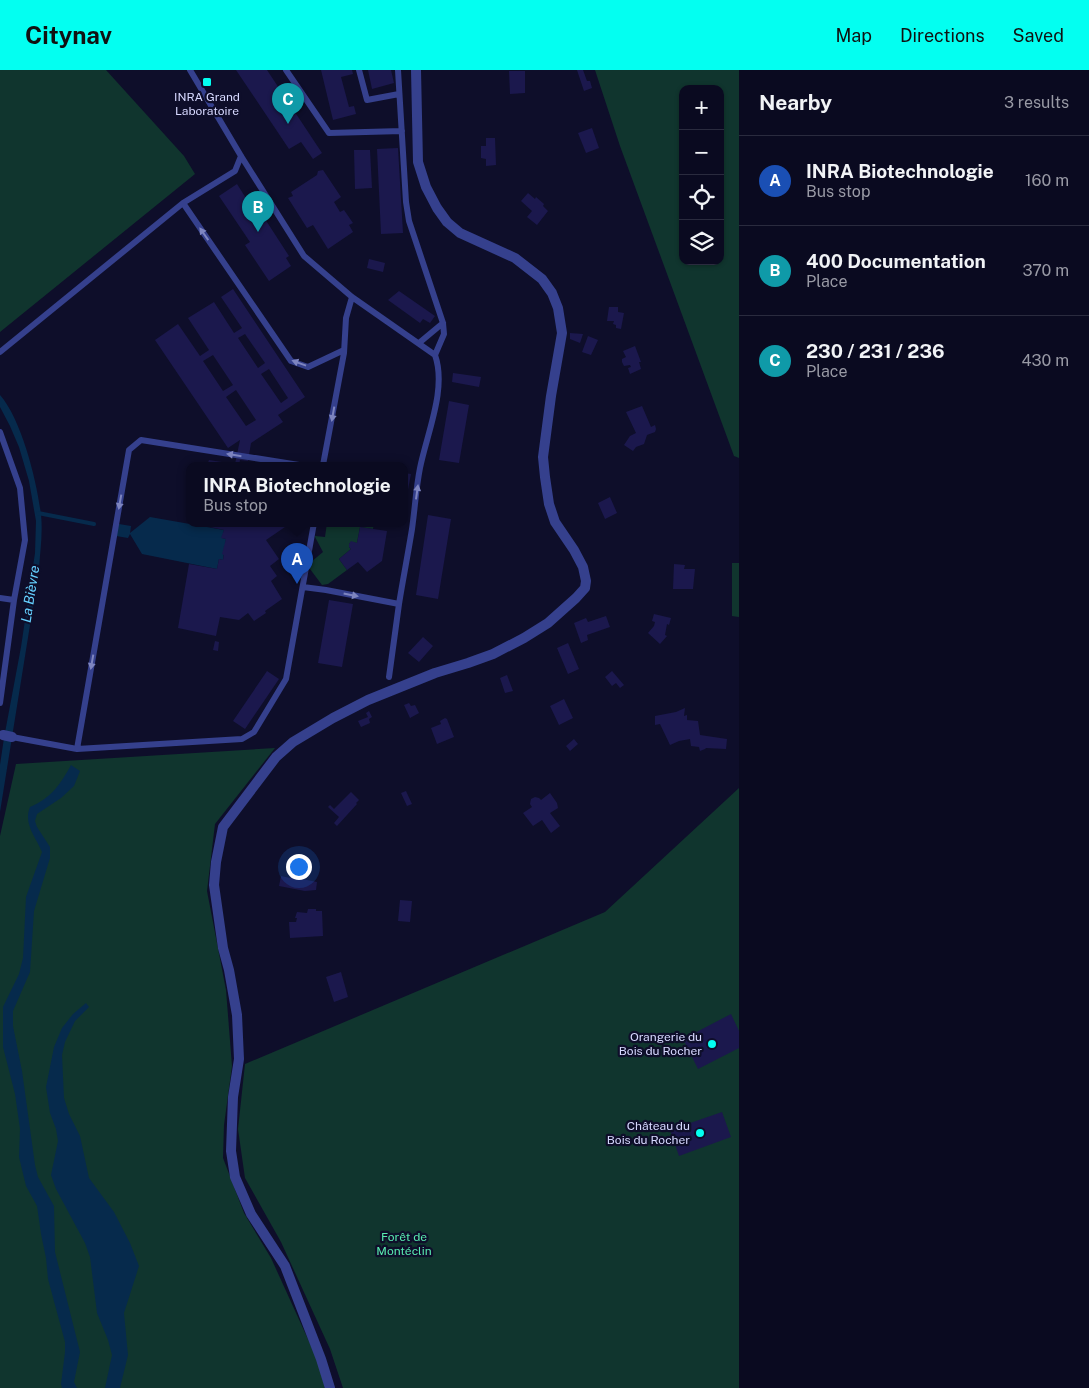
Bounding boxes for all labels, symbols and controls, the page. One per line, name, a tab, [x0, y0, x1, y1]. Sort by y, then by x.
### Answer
text: Citynav	[25, 21, 112, 49]
text: Map	[835, 25, 872, 46]
text: Directions	[900, 25, 985, 46]
text: Saved	[1013, 25, 1064, 46]
marker: INRA Grand Laboratoire	[201, 76, 213, 88]
pin: C	[272, 83, 304, 124]
map controls	[679, 85, 724, 265]
button: +	[679, 85, 724, 130]
place label: INRA Grand Laboratoire	[174, 90, 240, 118]
text: Nearby	[759, 90, 832, 115]
text: 3 results	[1004, 93, 1069, 112]
button: −	[679, 130, 724, 175]
text: INRA Biotechnologie	[806, 160, 994, 182]
text: A	[769, 171, 781, 190]
text: 160 m	[1025, 171, 1069, 190]
button: locate	[679, 175, 724, 220]
text: Bus stop	[806, 182, 870, 201]
pin: B	[242, 191, 274, 232]
button: layers	[679, 220, 724, 265]
one-way arrow	[199, 227, 209, 241]
text: 400 Documentation	[806, 250, 986, 272]
text: B	[770, 261, 780, 280]
text: 370 m	[1022, 261, 1069, 280]
text: Place	[806, 272, 848, 291]
text: 230 / 231 / 236	[806, 340, 945, 362]
text: C	[769, 351, 781, 370]
text: 430 m	[1021, 351, 1069, 370]
one-way arrow	[292, 359, 307, 367]
text: Place	[806, 362, 848, 381]
one-way arrow	[328, 406, 336, 422]
one-way arrow	[225, 450, 241, 458]
popup	[186, 462, 408, 527]
text: INRA Biotechnologie	[203, 474, 391, 496]
one-way arrow	[413, 484, 421, 500]
one-way arrow	[115, 494, 123, 510]
text: Bus stop	[203, 496, 268, 515]
pin: A	[281, 543, 313, 584]
water label: La Bièvre	[18, 564, 42, 624]
one-way arrow	[343, 591, 359, 599]
one-way arrow	[88, 655, 96, 671]
your location	[286, 854, 312, 880]
place label: Orangerie du Bois du Rocher	[619, 1030, 702, 1058]
marker: Orangerie du Bois du Rocher	[706, 1038, 718, 1050]
place label: Château du Bois du Rocher	[607, 1119, 690, 1147]
marker: Château du Bois du Rocher	[694, 1127, 706, 1139]
park label: Forêt de Montéclin	[376, 1230, 432, 1258]

